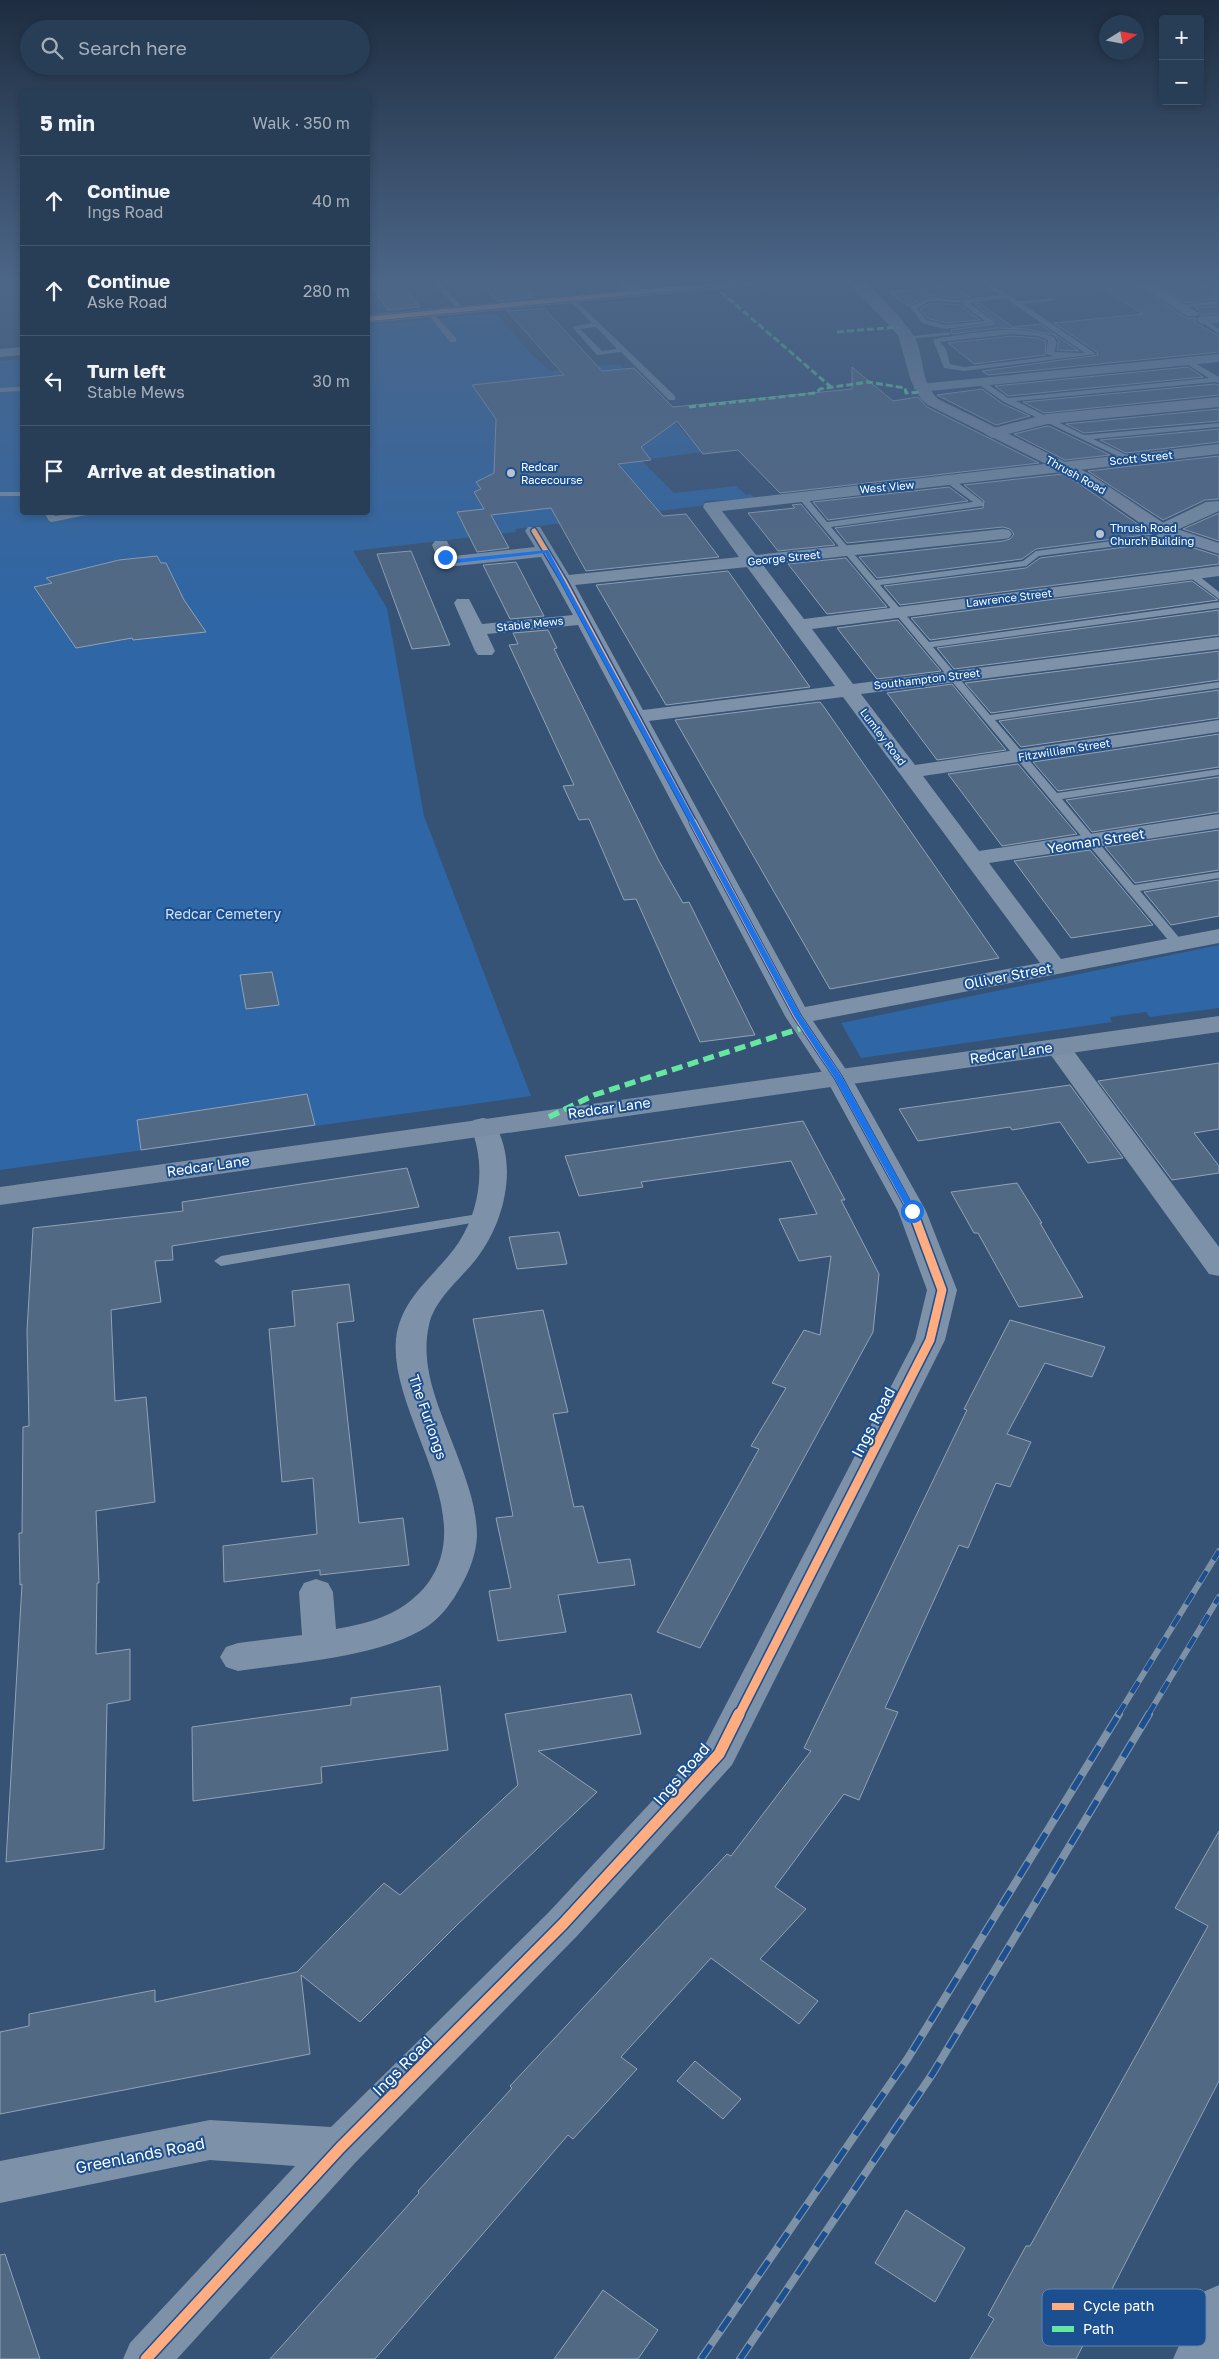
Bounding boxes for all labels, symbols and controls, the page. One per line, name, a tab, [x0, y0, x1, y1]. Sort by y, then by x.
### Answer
north arrow	[1099, 15, 1144, 60]
map controls	[1159, 15, 1204, 105]
button: +	[1159, 15, 1204, 60]
search box	[20, 20, 370, 75]
icon: search	[38, 34, 66, 62]
text: Search here	[78, 36, 187, 59]
button: −	[1159, 60, 1204, 105]
text: 5 min	[40, 110, 95, 136]
text: Walk · 350 m	[253, 113, 350, 133]
text: Continue	[87, 179, 170, 202]
icon: ahead	[40, 187, 68, 215]
text: 40 m	[312, 191, 350, 211]
text: Ings Road	[87, 202, 163, 222]
text: Continue	[87, 269, 170, 292]
icon: ahead	[40, 277, 68, 305]
text: 280 m	[303, 281, 350, 301]
text: Aske Road	[87, 292, 167, 312]
text: Turn left	[87, 359, 166, 382]
icon: left	[40, 367, 68, 395]
text: 30 m	[313, 371, 350, 391]
text: Stable Mews	[87, 382, 185, 402]
street label: Scott Street	[1109, 448, 1173, 467]
street label: Thrush Road	[1044, 453, 1109, 496]
icon: arrive	[40, 457, 68, 485]
text: Arrive at destination	[87, 459, 275, 482]
place label: Redcar Racecourse	[521, 460, 583, 486]
marker: Redcar Racecourse	[505, 467, 517, 479]
street label: West View	[859, 478, 915, 495]
place label: Thrush Road Church Building	[1110, 521, 1194, 547]
marker: Thrush Road Church Building	[1094, 528, 1106, 540]
route end	[434, 546, 457, 569]
street label: George Street	[747, 547, 821, 568]
street label: Lawrence Street	[965, 586, 1053, 609]
street label: Stable Mews	[496, 614, 564, 633]
street label: Southampton Street	[873, 666, 981, 691]
street label: Lumley Road	[858, 706, 909, 768]
street label: Fitzwilliam Street	[1017, 736, 1111, 763]
street label: Yeoman Street	[1046, 824, 1146, 857]
park label: Redcar Cemetery	[165, 905, 281, 922]
street label: Olliver Street	[963, 959, 1053, 992]
street label: Redcar Lane	[968, 1038, 1053, 1067]
street label: Redcar Lane	[566, 1093, 651, 1122]
street label: Redcar Lane	[165, 1151, 250, 1180]
route start	[901, 1200, 924, 1223]
street label: The Furlongs	[406, 1372, 451, 1461]
street label: Ings Road	[847, 1383, 899, 1461]
street label: Ings Road	[648, 1739, 714, 1809]
street label: Ings Road	[368, 2032, 436, 2100]
street label: Greenlands Road	[74, 2133, 206, 2177]
legend	[1042, 2289, 1206, 2346]
text: Cycle path	[1083, 2297, 1154, 2314]
text: Path	[1083, 2320, 1114, 2337]

